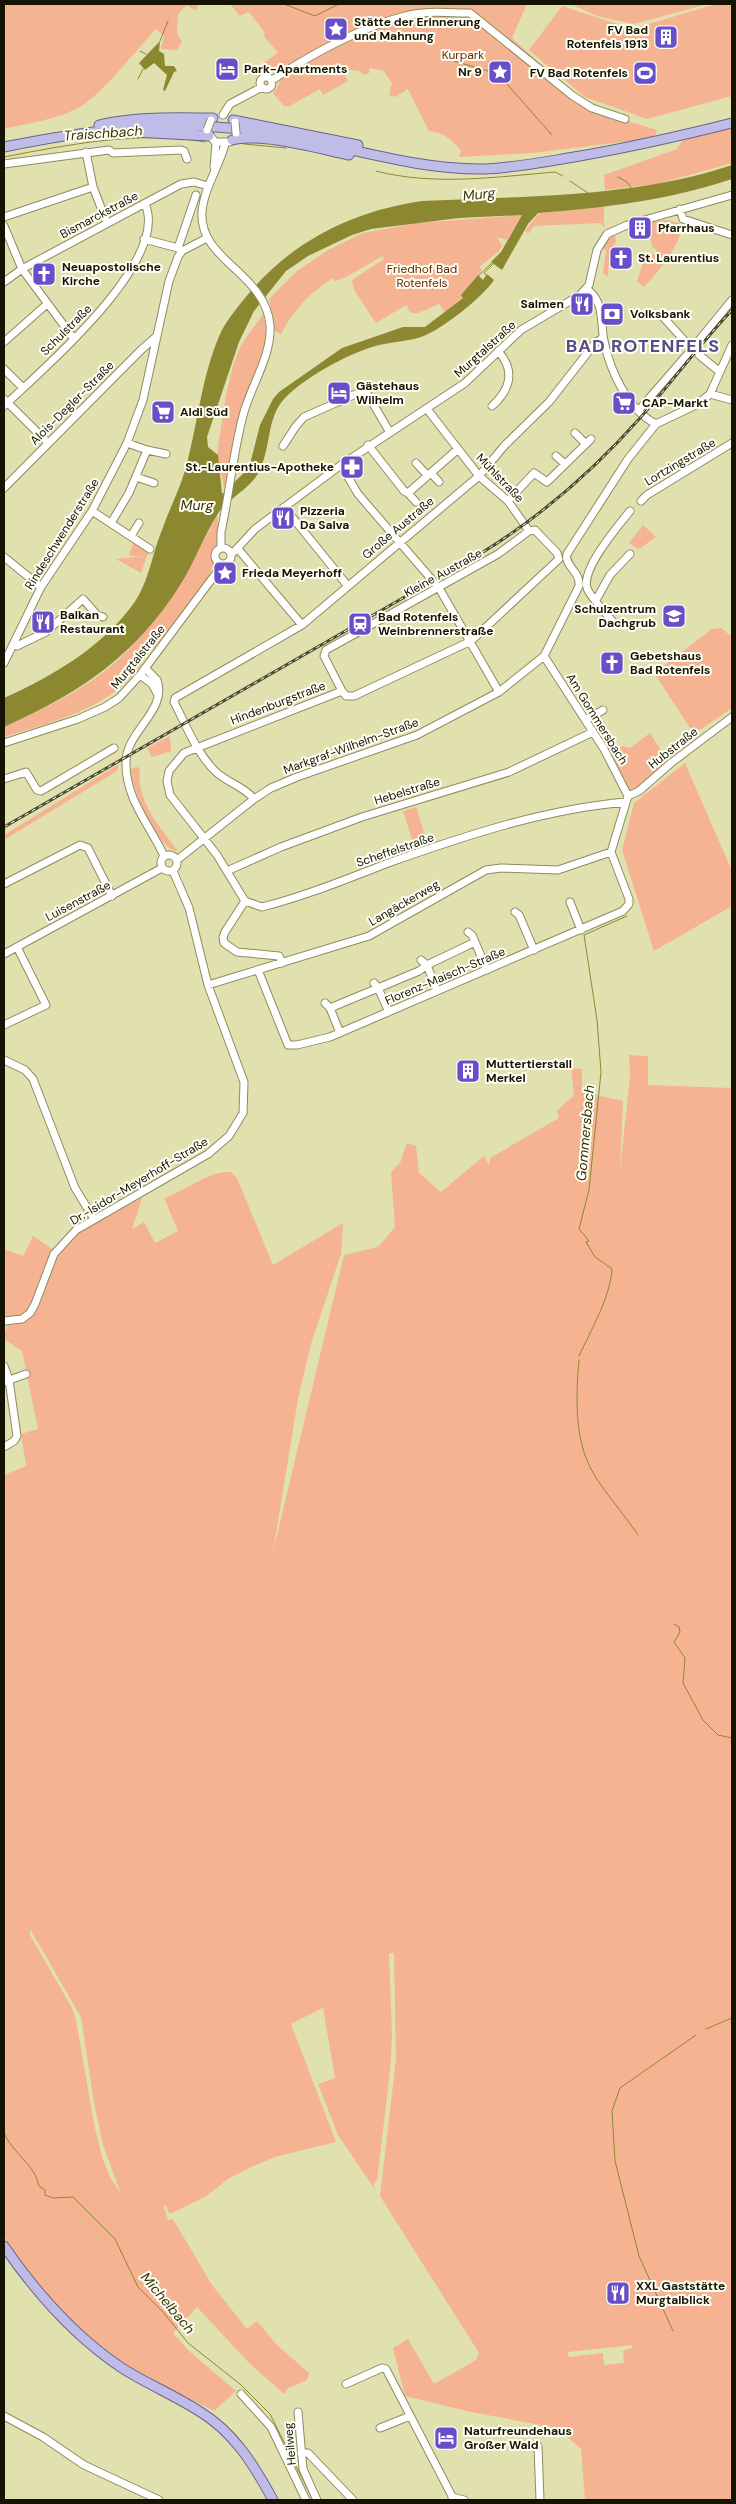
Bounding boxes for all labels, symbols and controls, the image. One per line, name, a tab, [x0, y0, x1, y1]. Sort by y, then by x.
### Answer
place label: Stätte der Erinnerung und Mahnung	[354, 14, 481, 44]
place icon: Stätte der Erinnerung und Mahnung	[323, 16, 349, 42]
place label: FV Bad Rotenfels 1913	[567, 22, 648, 52]
building icon: FV Bad Rotenfels 1913	[653, 24, 679, 50]
park label: Kurpark	[442, 47, 484, 63]
hotel icon: Park-Apartments	[214, 56, 240, 82]
place icon: Nr 9	[487, 59, 513, 85]
sports icon: FV Bad Rotenfels	[632, 60, 658, 86]
place label: Park-Apartments	[244, 61, 347, 77]
place label: Nr 9	[458, 64, 482, 80]
place label: FV Bad Rotenfels	[530, 65, 628, 81]
water label: Traischbach	[63, 121, 143, 145]
water label: Murg	[462, 183, 496, 205]
street label: Bismarckstraße	[57, 188, 141, 242]
building icon: Pfarrhaus	[627, 215, 653, 241]
place label: Pfarrhaus	[658, 220, 715, 236]
church icon: St. Laurentius	[608, 245, 634, 271]
place label: St. Laurentius	[638, 250, 719, 266]
place label: Neuapostolische Kirche	[62, 259, 161, 289]
church icon: Neuapostolische Kirche	[31, 261, 57, 287]
park label: Friedhof Bad Rotenfels	[387, 261, 457, 291]
restaurant icon: Salmen	[569, 291, 595, 317]
place label: Salmen	[521, 296, 564, 312]
street label: Schulstraße	[37, 301, 95, 359]
bank icon: Volksbank	[599, 301, 625, 327]
place label: Volksbank	[630, 306, 691, 322]
street label: Murgtalstraße	[451, 317, 519, 381]
district label: BAD ROTENFELS	[566, 334, 720, 358]
street label: Alois-Degler-Straße	[27, 357, 118, 448]
place label: Gästehaus Wilhelm	[356, 378, 419, 408]
hotel icon: Gästehaus Wilhelm	[326, 380, 352, 406]
supermarket icon: CAP-Markt	[611, 390, 637, 416]
place label: CAP-Markt	[642, 395, 708, 411]
supermarket icon: Aldi Süd	[150, 399, 176, 425]
place label: Aldi Süd	[180, 404, 228, 420]
street label: Lortzingstraße	[641, 434, 719, 490]
street label: Mühlstraße	[473, 450, 528, 506]
pharmacy icon: St.-Laurentius-Apotheke	[339, 454, 365, 480]
place label: St.-Laurentius-Apotheke	[185, 459, 334, 475]
street label: Rindeschwenderstraße	[21, 475, 103, 593]
street label: Große Austraße	[359, 493, 437, 563]
water label: Murg	[181, 496, 214, 514]
place label: Pizzeria Da Salva	[300, 503, 349, 533]
restaurant icon: Pizzeria Da Salva	[270, 505, 296, 531]
street label: Kleine Austraße	[401, 545, 485, 601]
place icon: Frieda Meyerhoff	[212, 560, 238, 586]
place label: Frieda Meyerhoff	[242, 565, 342, 581]
place label: Schulzentrum Dachgrub	[574, 601, 656, 631]
school or university icon: Schulzentrum Dachgrub	[661, 603, 687, 629]
place label: Balkan Restaurant	[60, 607, 125, 637]
restaurant icon: Balkan Restaurant	[30, 609, 56, 635]
place label: Bad Rotenfels Weinbrennerstraße	[378, 609, 493, 639]
station icon: Bad Rotenfels Weinbrennerstraße	[347, 611, 373, 637]
street label: Murgtalstraße	[107, 622, 169, 692]
place label: Gebetshaus Bad Rotenfels	[630, 648, 710, 678]
church icon: Gebetshaus Bad Rotenfels	[599, 650, 625, 676]
street label: Am Gommersbach	[563, 670, 632, 768]
street label: Hindenburgstraße	[228, 677, 328, 728]
street label: Markgraf-Wilhelm-Straße	[281, 714, 421, 778]
street label: Hubstraße	[645, 724, 701, 772]
street label: Hebelstraße	[372, 773, 442, 809]
street label: Scheffelstraße	[354, 829, 436, 871]
street label: Langäckerweg	[366, 876, 443, 930]
street label: Luisenstraße	[43, 877, 114, 925]
street label: Florenz-Maisch-Straße	[382, 943, 508, 1009]
place label: Muttertierstall Merkel	[486, 1056, 572, 1086]
building icon: Muttertierstall Merkel	[455, 1058, 481, 1084]
water label: Gommersbach	[572, 1084, 598, 1182]
street label: Dr.-Isidor-Meyerhoff-Straße	[67, 1133, 211, 1229]
water label: Michelbach	[137, 2269, 199, 2337]
place label: XXL Gaststätte Murgtalblick	[636, 2278, 725, 2308]
restaurant icon: XXL Gaststätte Murgtalblick	[605, 2280, 631, 2306]
street label: Heilweg	[280, 2422, 300, 2466]
place label: Naturfreundehaus Großer Wald	[464, 2423, 572, 2453]
hotel icon: Naturfreundehaus Großer Wald	[433, 2425, 459, 2451]

